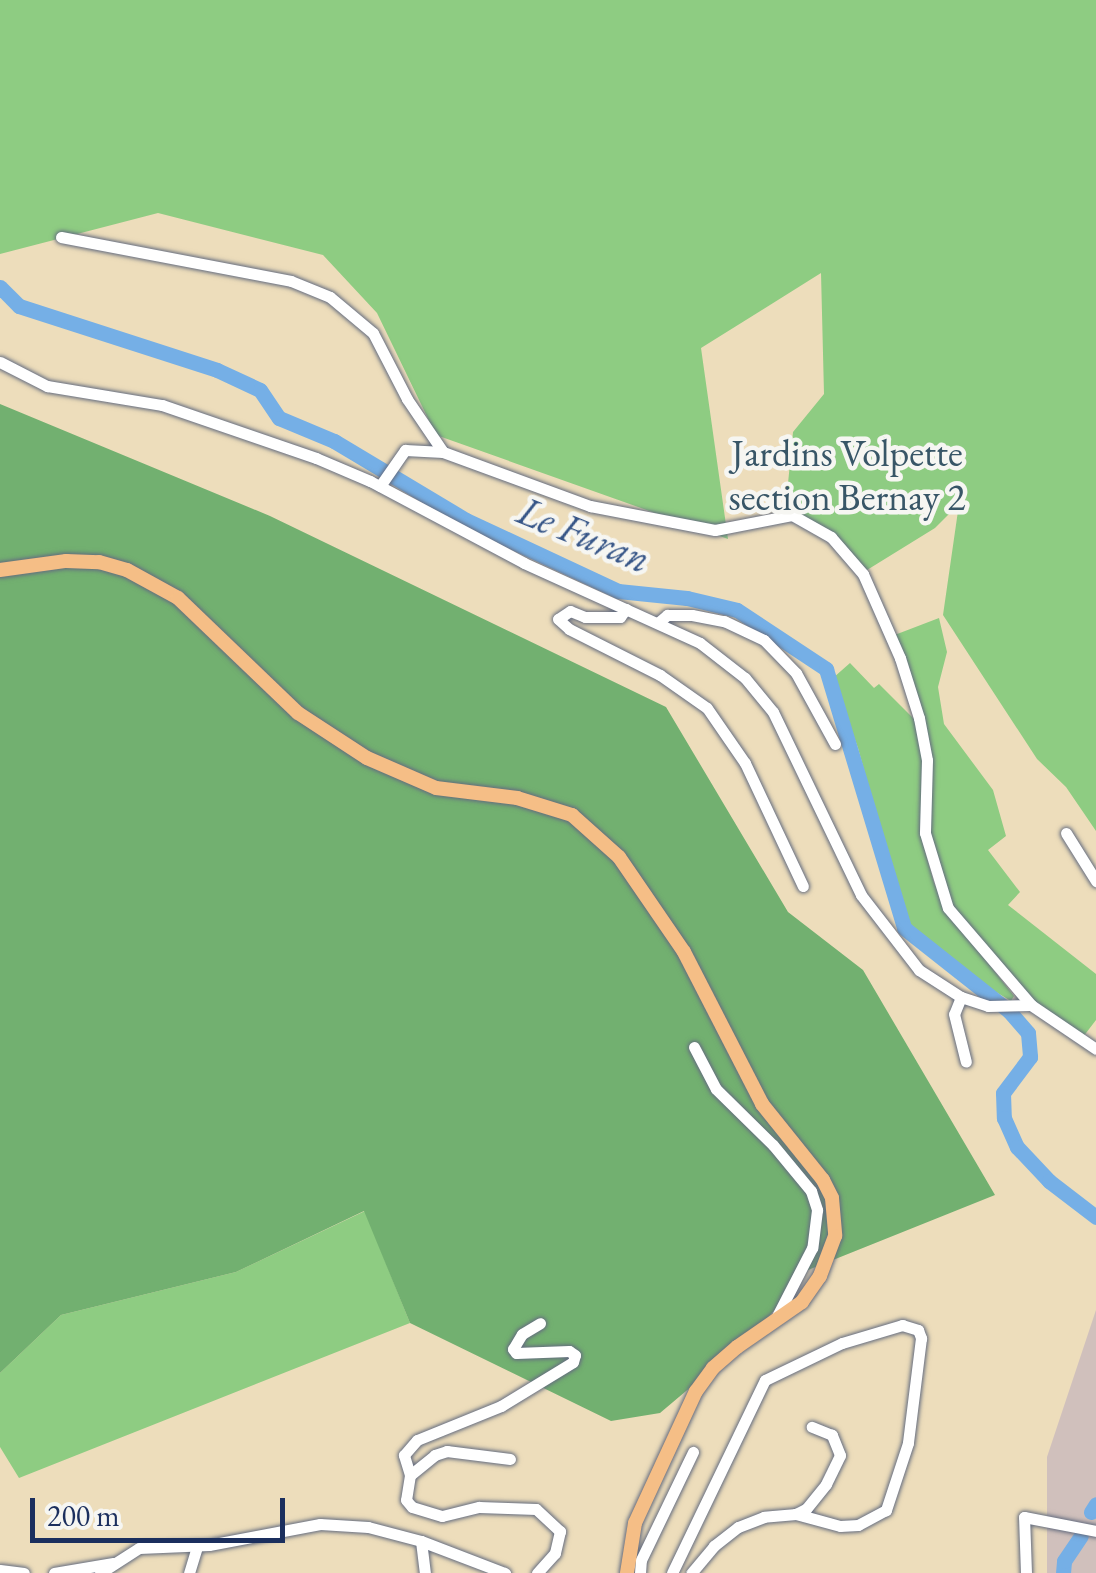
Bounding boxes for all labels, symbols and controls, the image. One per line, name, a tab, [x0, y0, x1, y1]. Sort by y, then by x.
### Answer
park label: Jardins Volpette section Bernay 2	[728, 430, 966, 520]
water label: Le Furan	[511, 486, 657, 582]
scale bar	[35, 1478, 290, 1540]
text: 200 m	[47, 1496, 120, 1535]

